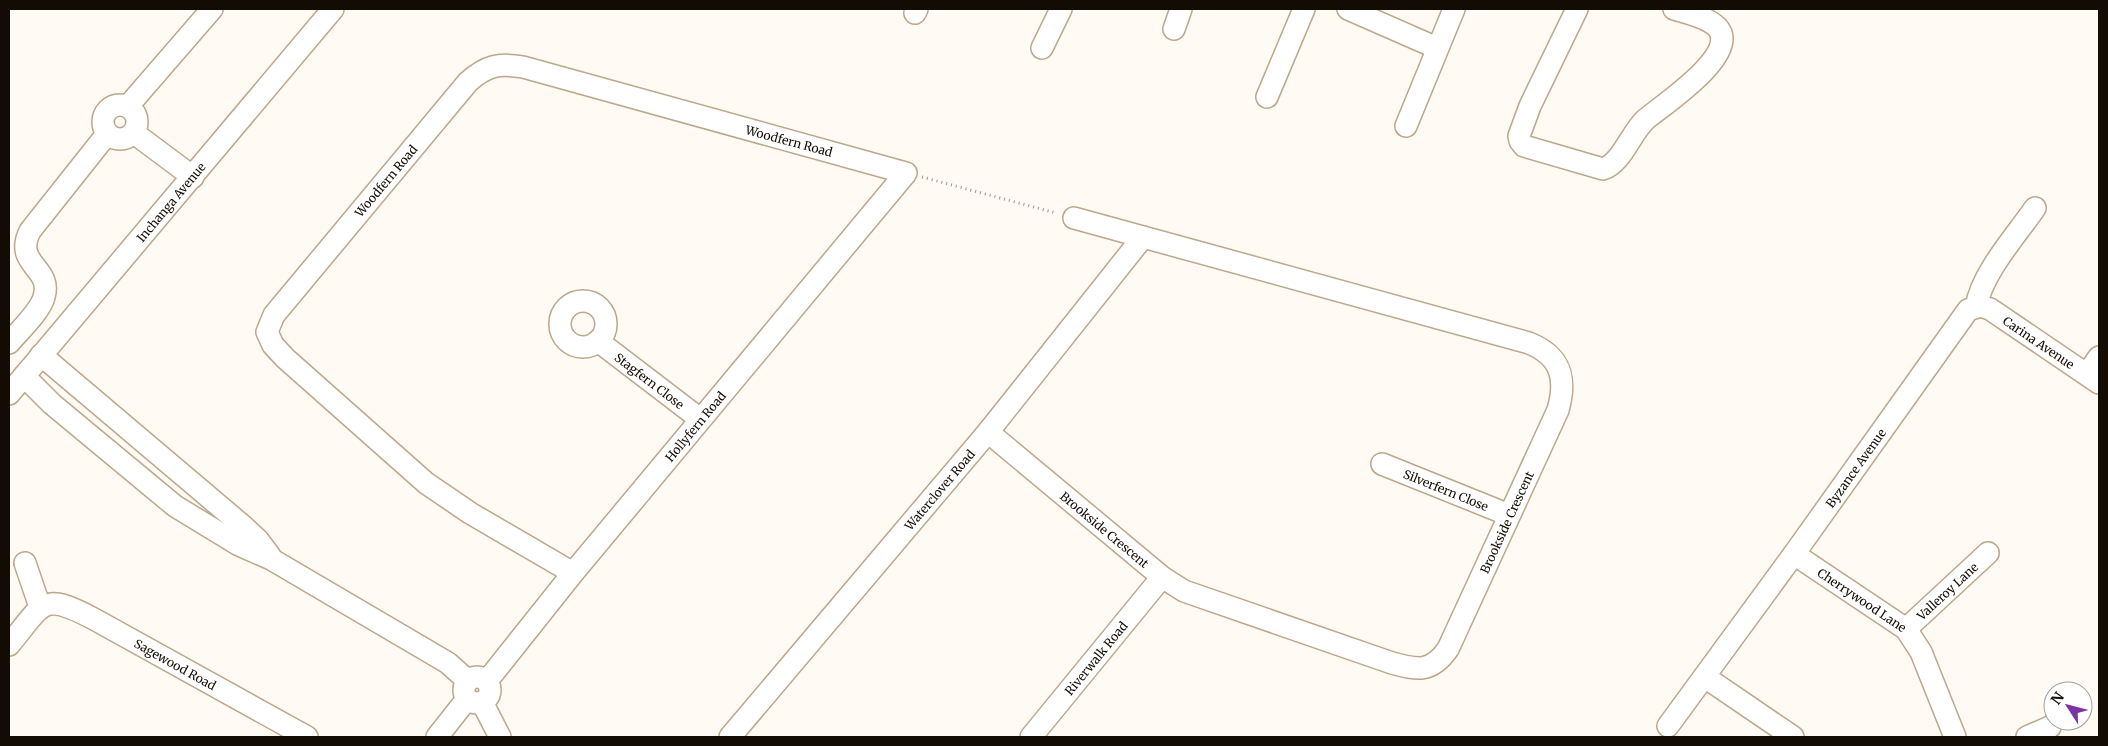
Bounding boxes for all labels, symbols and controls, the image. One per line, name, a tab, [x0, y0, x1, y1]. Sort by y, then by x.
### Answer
street label: Woodfern Road	[743, 122, 834, 160]
street label: Woodfern Road	[351, 142, 420, 221]
street label: Inchanga Avenue	[133, 159, 208, 245]
street label: Carina Avenue	[2000, 313, 2077, 372]
street label: Stagfern Close	[612, 349, 687, 412]
street label: Hollyfern Road	[662, 388, 729, 464]
street label: Byzance Avenue	[1822, 425, 1889, 510]
street label: Waterclover Road	[900, 446, 977, 534]
street label: Silverfern Close	[1401, 466, 1491, 514]
street label: Brookside Crescent	[1476, 468, 1537, 576]
street label: Brookside Crescent	[1057, 488, 1152, 571]
street label: Valleroy Lane	[1913, 559, 1981, 624]
street label: Cherrywood Lane	[1815, 565, 1909, 635]
street label: Riverwalk Road	[1061, 618, 1130, 698]
street label: Sagewood Road	[132, 635, 219, 693]
north arrow	[2043, 681, 2093, 731]
text: N	[2047, 689, 2068, 708]

